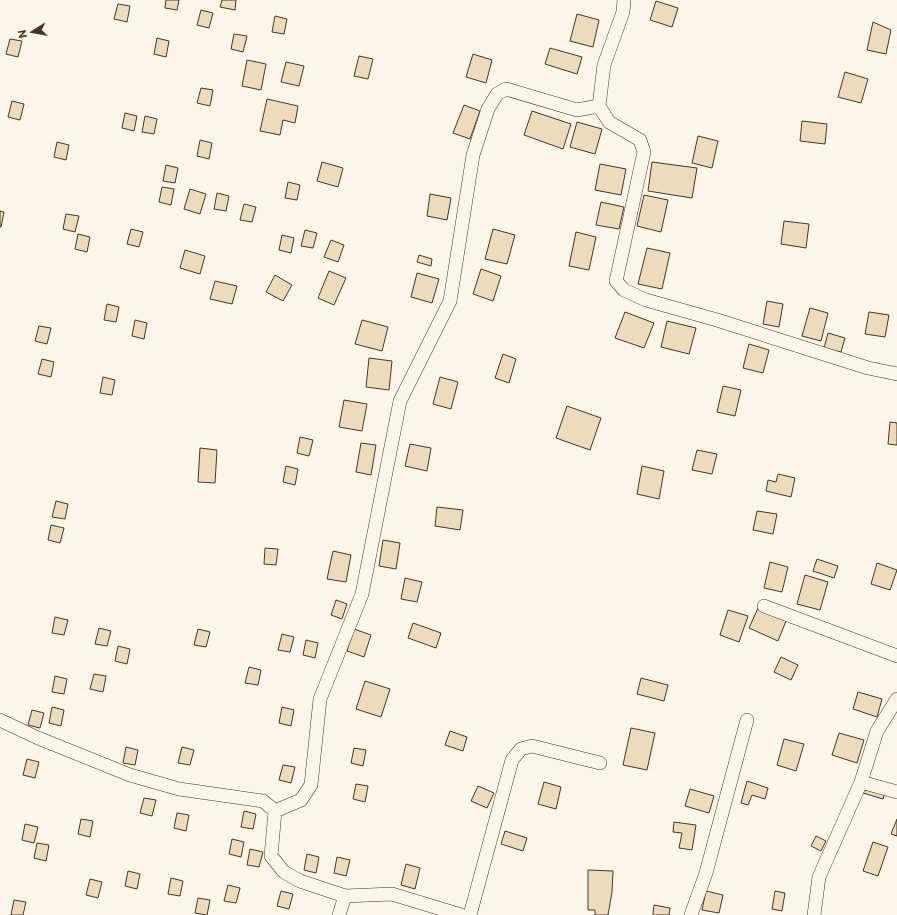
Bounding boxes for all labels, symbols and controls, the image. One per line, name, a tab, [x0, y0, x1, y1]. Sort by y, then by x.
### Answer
north arrow	[12, 12, 52, 52]
text: N	[15, 29, 29, 39]

